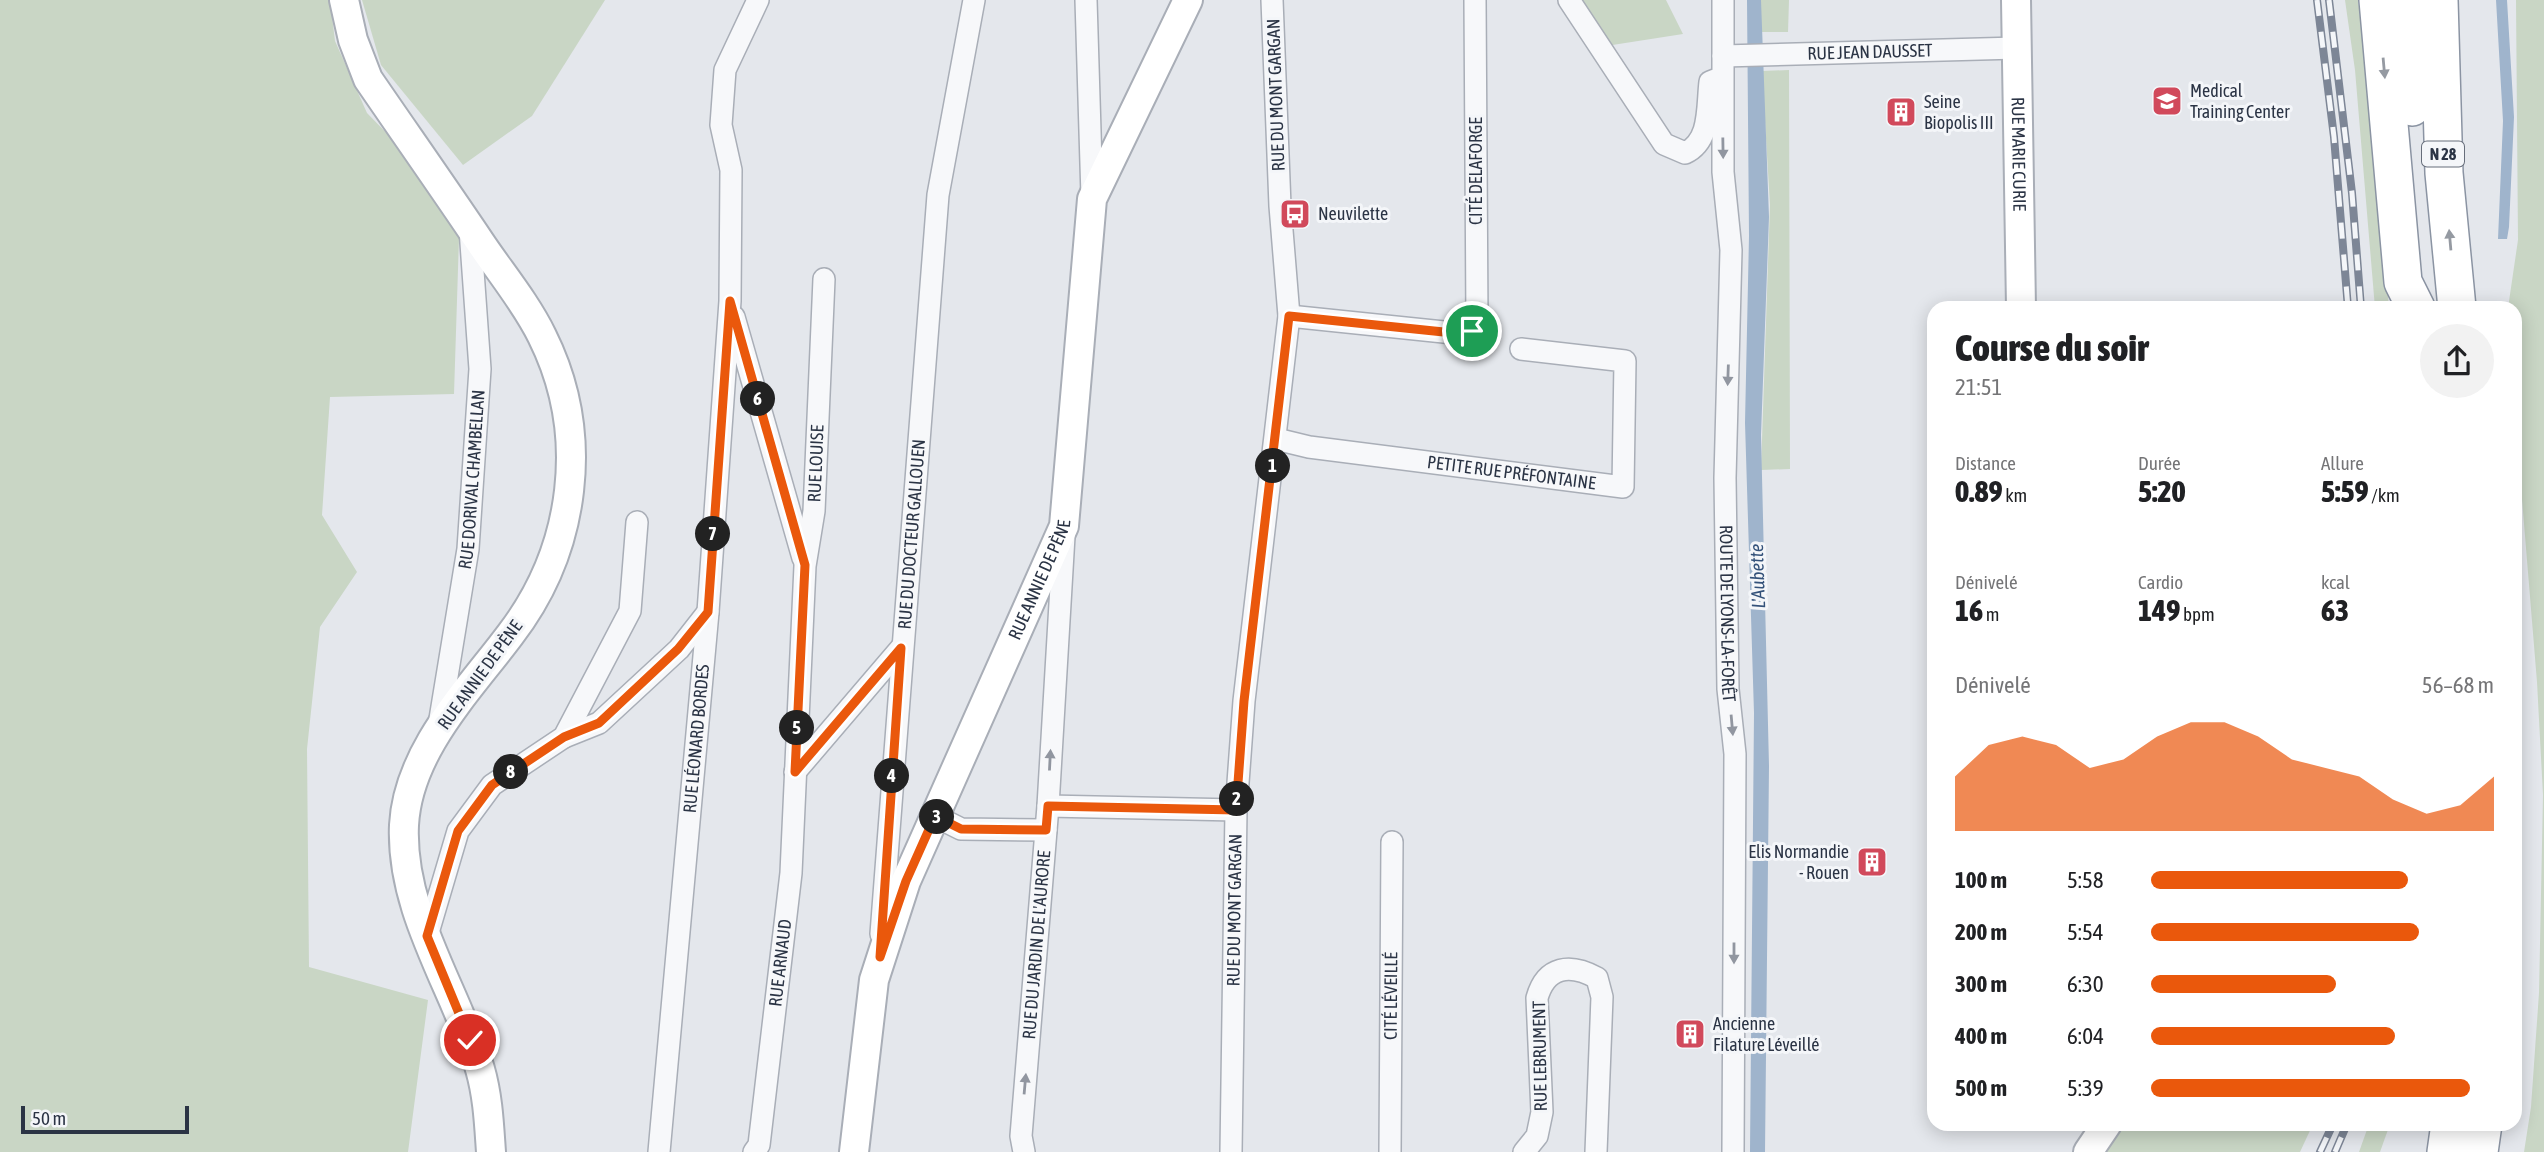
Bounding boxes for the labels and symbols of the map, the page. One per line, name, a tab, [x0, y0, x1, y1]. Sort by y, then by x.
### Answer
street label: RUE DU MONT GARGAN	[1262, 18, 1289, 172]
street label: RUE JEAN DAUSSET	[1807, 39, 1933, 64]
one-way arrow	[2379, 57, 2390, 79]
place label: Medical Training Center	[2190, 80, 2290, 122]
school or university icon: Medical Training Center	[2150, 84, 2184, 118]
place label: Seine Biopolis III	[1924, 91, 1994, 133]
building icon: Seine Biopolis III	[1884, 95, 1918, 129]
street label: RUE MARIE CURIE	[2008, 97, 2030, 212]
street label: CITÉ DELAFORGE	[1465, 117, 1486, 225]
one-way arrow	[1717, 138, 1729, 160]
road number: N 28	[2422, 142, 2464, 166]
bus stop icon: Neuvilette	[1278, 197, 1312, 231]
place label: Neuvilette	[1318, 203, 1388, 224]
one-way arrow	[2444, 229, 2455, 251]
pin	[1442, 301, 1502, 361]
one-way arrow	[1722, 365, 1734, 387]
pin: 6	[740, 382, 776, 416]
street label: RUE DORIVAL CHAMBELLAN	[454, 389, 489, 571]
street label: RUE LOUISE	[803, 424, 828, 503]
street label: RUE DU DOCTEUR GALLOUEN	[894, 438, 929, 630]
pin: 1	[1256, 448, 1290, 484]
street label: PETITE RUE PRÉFONTAINE	[1426, 451, 1597, 493]
pin: 7	[696, 516, 730, 552]
street label: RUE ANNIE DE PÈNE	[1004, 519, 1075, 643]
street label: ROUTE DE LYONS-LA-FORÊT	[1716, 525, 1740, 703]
water label: L'Aubette	[1745, 543, 1769, 609]
street label: RUE ANNIE DE PÈNE	[433, 616, 526, 733]
street label: RUE LÉONARD BORDES	[679, 663, 713, 814]
pin: 5	[780, 710, 814, 746]
one-way arrow	[1727, 714, 1738, 736]
one-way arrow	[1045, 748, 1056, 770]
pin: 8	[494, 754, 528, 790]
pin: 4	[874, 758, 910, 794]
pin: 2	[1220, 782, 1254, 816]
pin: 3	[920, 800, 954, 834]
street label: RUE DU MONT GARGAN	[1222, 834, 1246, 987]
place label: Elis Normandie - Rouen	[1748, 841, 1849, 883]
building icon: Elis Normandie - Rouen	[1855, 845, 1889, 879]
street label: RUE DU JARDIN DE L'AURORE	[1018, 849, 1054, 1040]
street label: RUE ARNAUD	[764, 918, 795, 1008]
one-way arrow	[1728, 942, 1740, 964]
street label: CITÉ LÉVEILLÉ	[1380, 952, 1401, 1040]
street label: RUE LEBRUMENT	[1528, 1000, 1551, 1112]
pin	[440, 1010, 500, 1070]
place label: Ancienne Filature Léveillé	[1713, 1013, 1819, 1055]
building icon: Ancienne Filature Léveillé	[1673, 1017, 1707, 1051]
one-way arrow	[1020, 1073, 1031, 1095]
scale bar	[21, 1103, 189, 1135]

